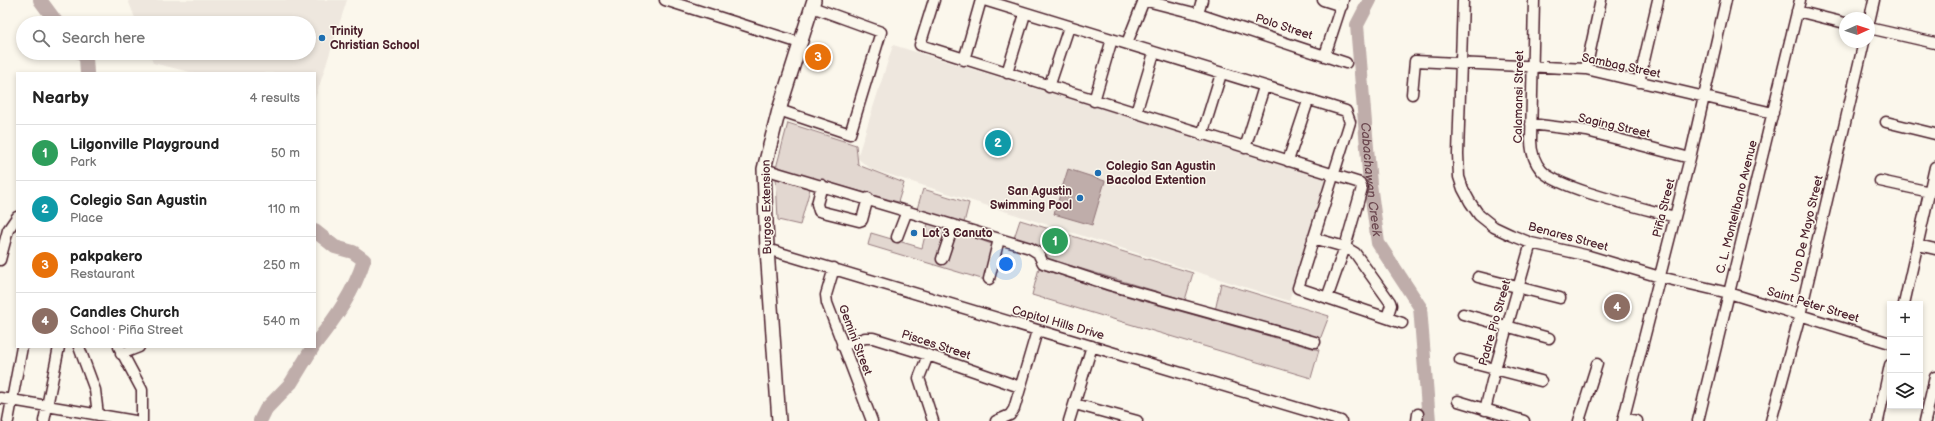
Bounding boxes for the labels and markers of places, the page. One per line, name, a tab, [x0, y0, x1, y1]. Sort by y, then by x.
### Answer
place label: Trinity Christian School	[330, 24, 420, 53]
marker: Trinity Christian School	[317, 33, 327, 43]
pin: 3	[805, 42, 831, 72]
pin: 2	[985, 128, 1011, 158]
place label: Colegio San Agustin Bacolod Extention	[1106, 159, 1216, 188]
marker: Colegio San Agustin Bacolod Extention	[1093, 168, 1103, 178]
place label: San Agustin Swimming Pool	[990, 184, 1072, 213]
marker: San Agustin Swimming Pool	[1075, 193, 1085, 203]
place label: Lot 3 Canuto	[922, 226, 993, 241]
pin: 1	[1042, 226, 1068, 256]
marker: Lot 3 Canuto	[909, 228, 919, 238]
pin: 4	[1604, 292, 1630, 322]

